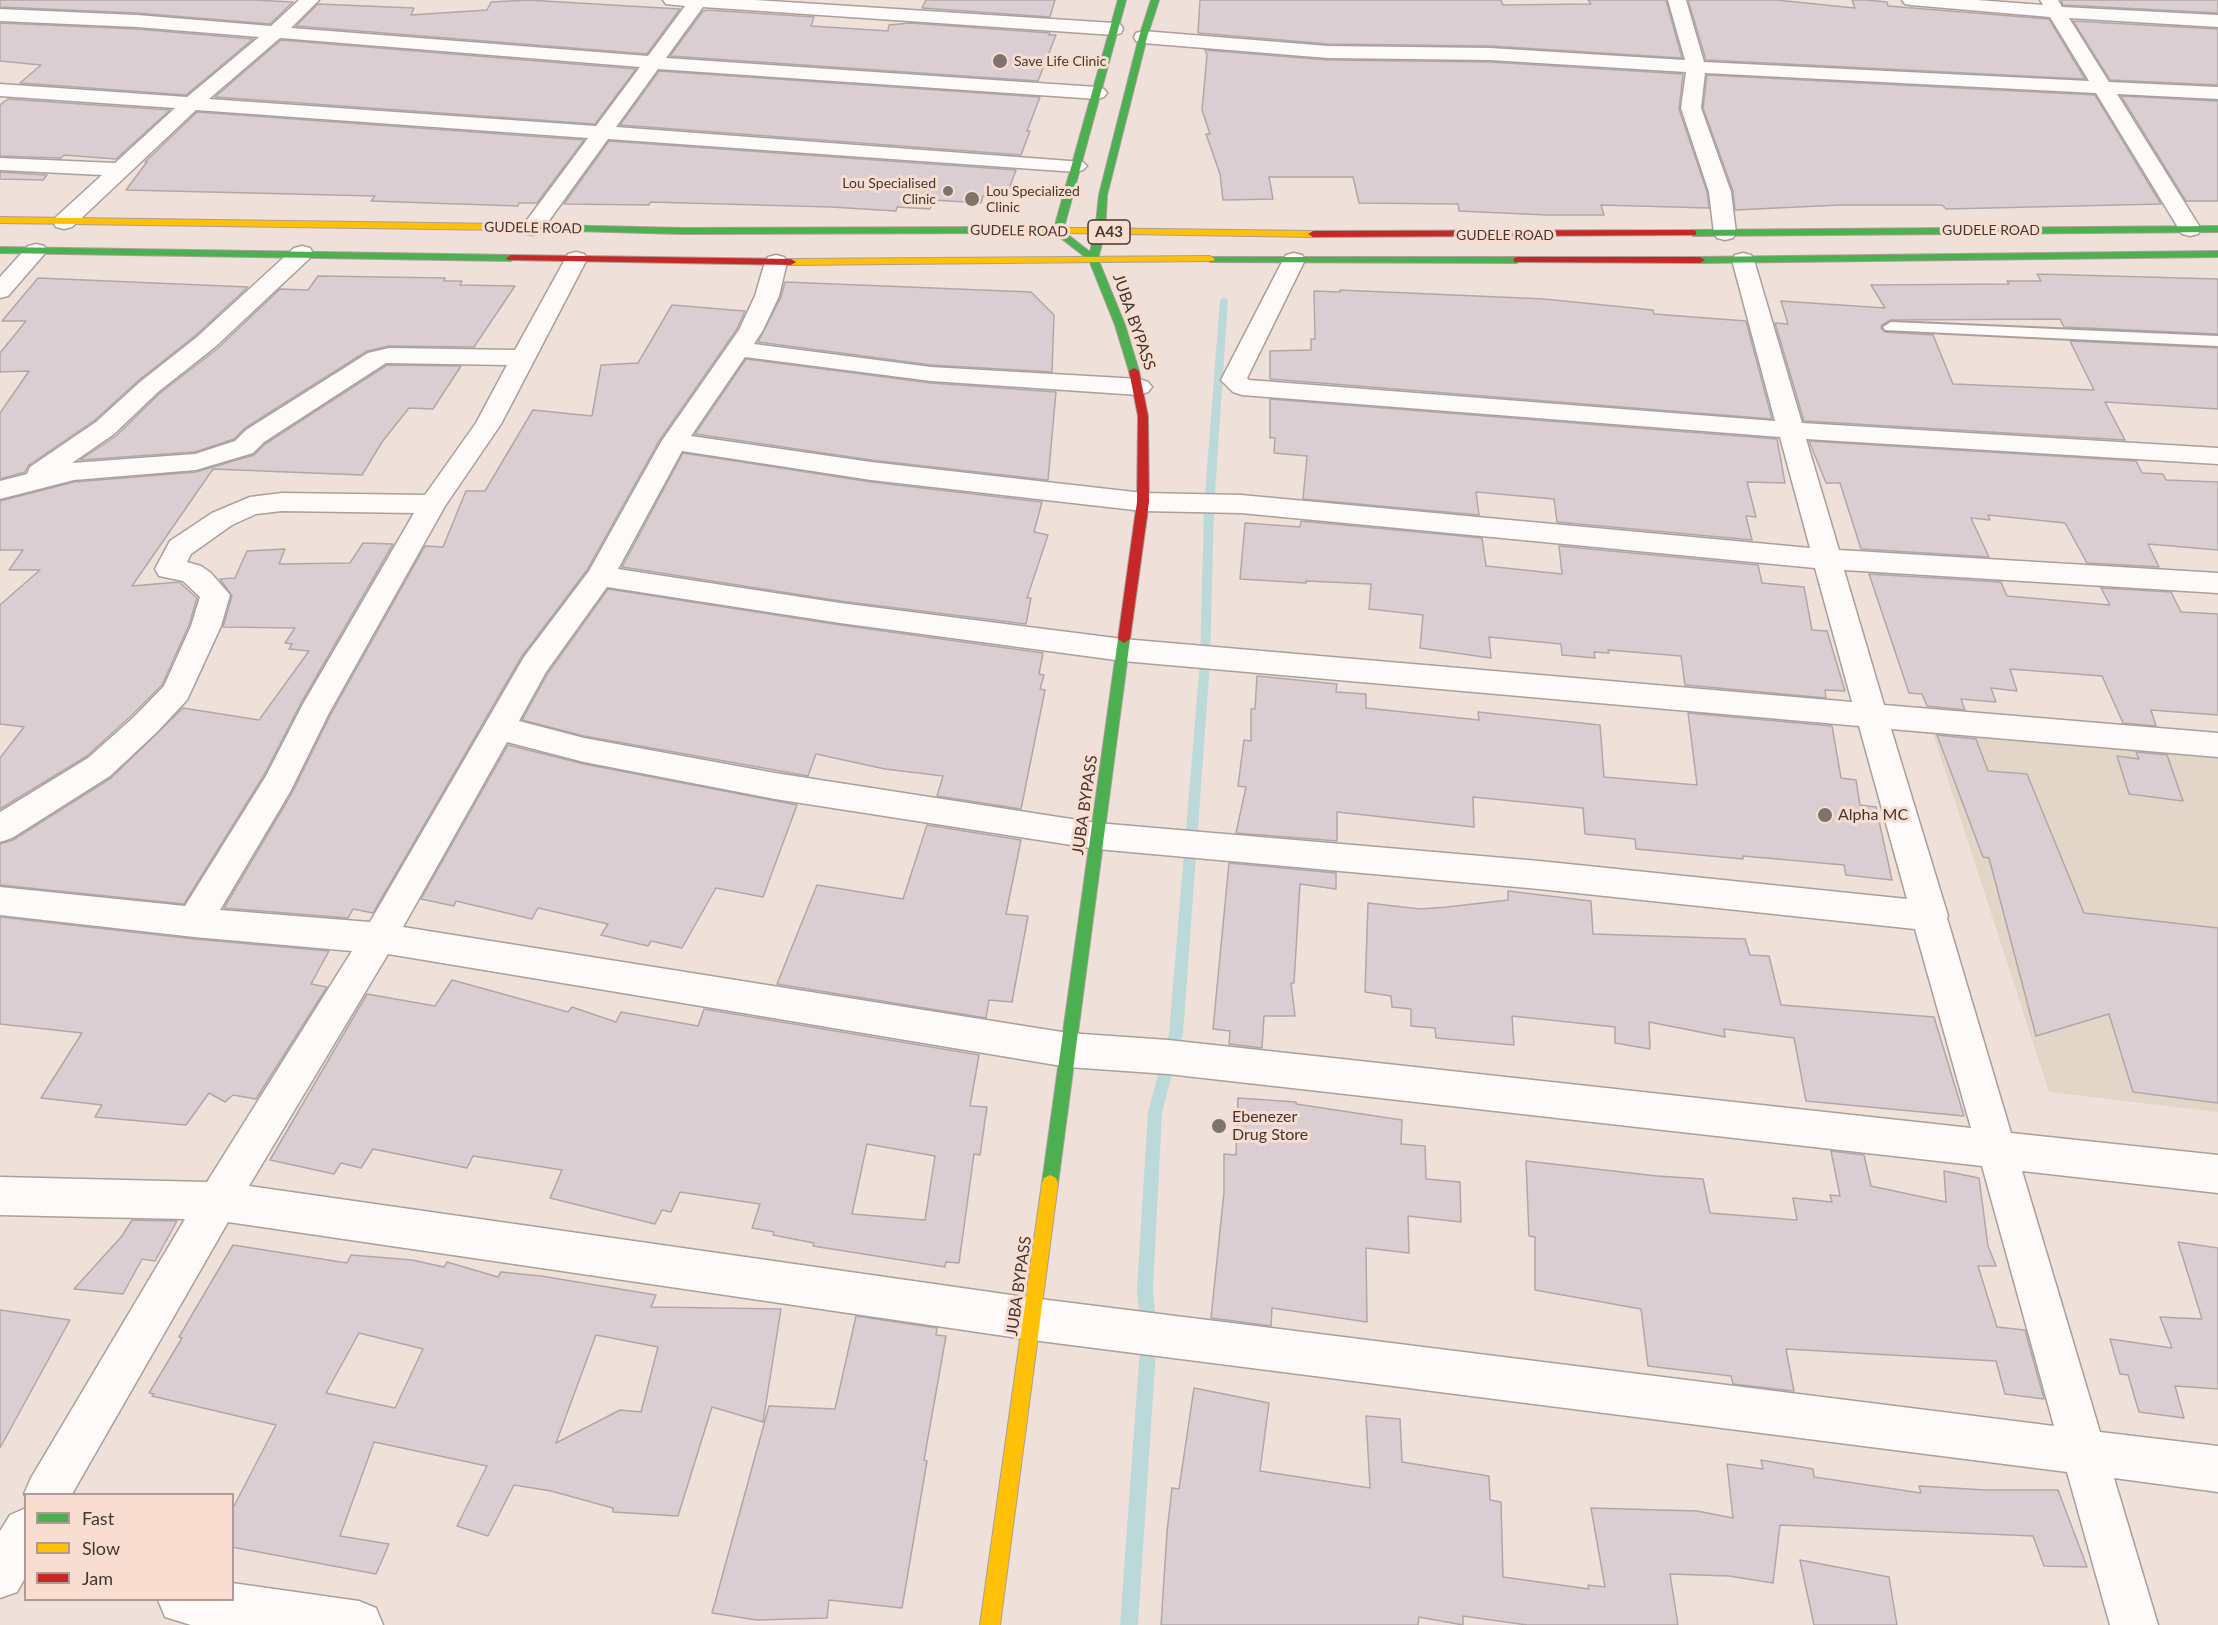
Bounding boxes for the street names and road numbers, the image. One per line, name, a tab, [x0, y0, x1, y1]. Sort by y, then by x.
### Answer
street label: GUDELE ROAD	[484, 219, 582, 237]
road number: A43	[1088, 220, 1130, 244]
street label: GUDELE ROAD	[970, 222, 1068, 240]
street label: GUDELE ROAD	[1942, 222, 2040, 238]
street label: GUDELE ROAD	[1456, 227, 1554, 243]
street label: JUBA BYPASS	[1109, 271, 1159, 373]
street label: JUBA BYPASS	[1068, 754, 1102, 856]
street label: JUBA BYPASS	[1002, 1235, 1036, 1337]

